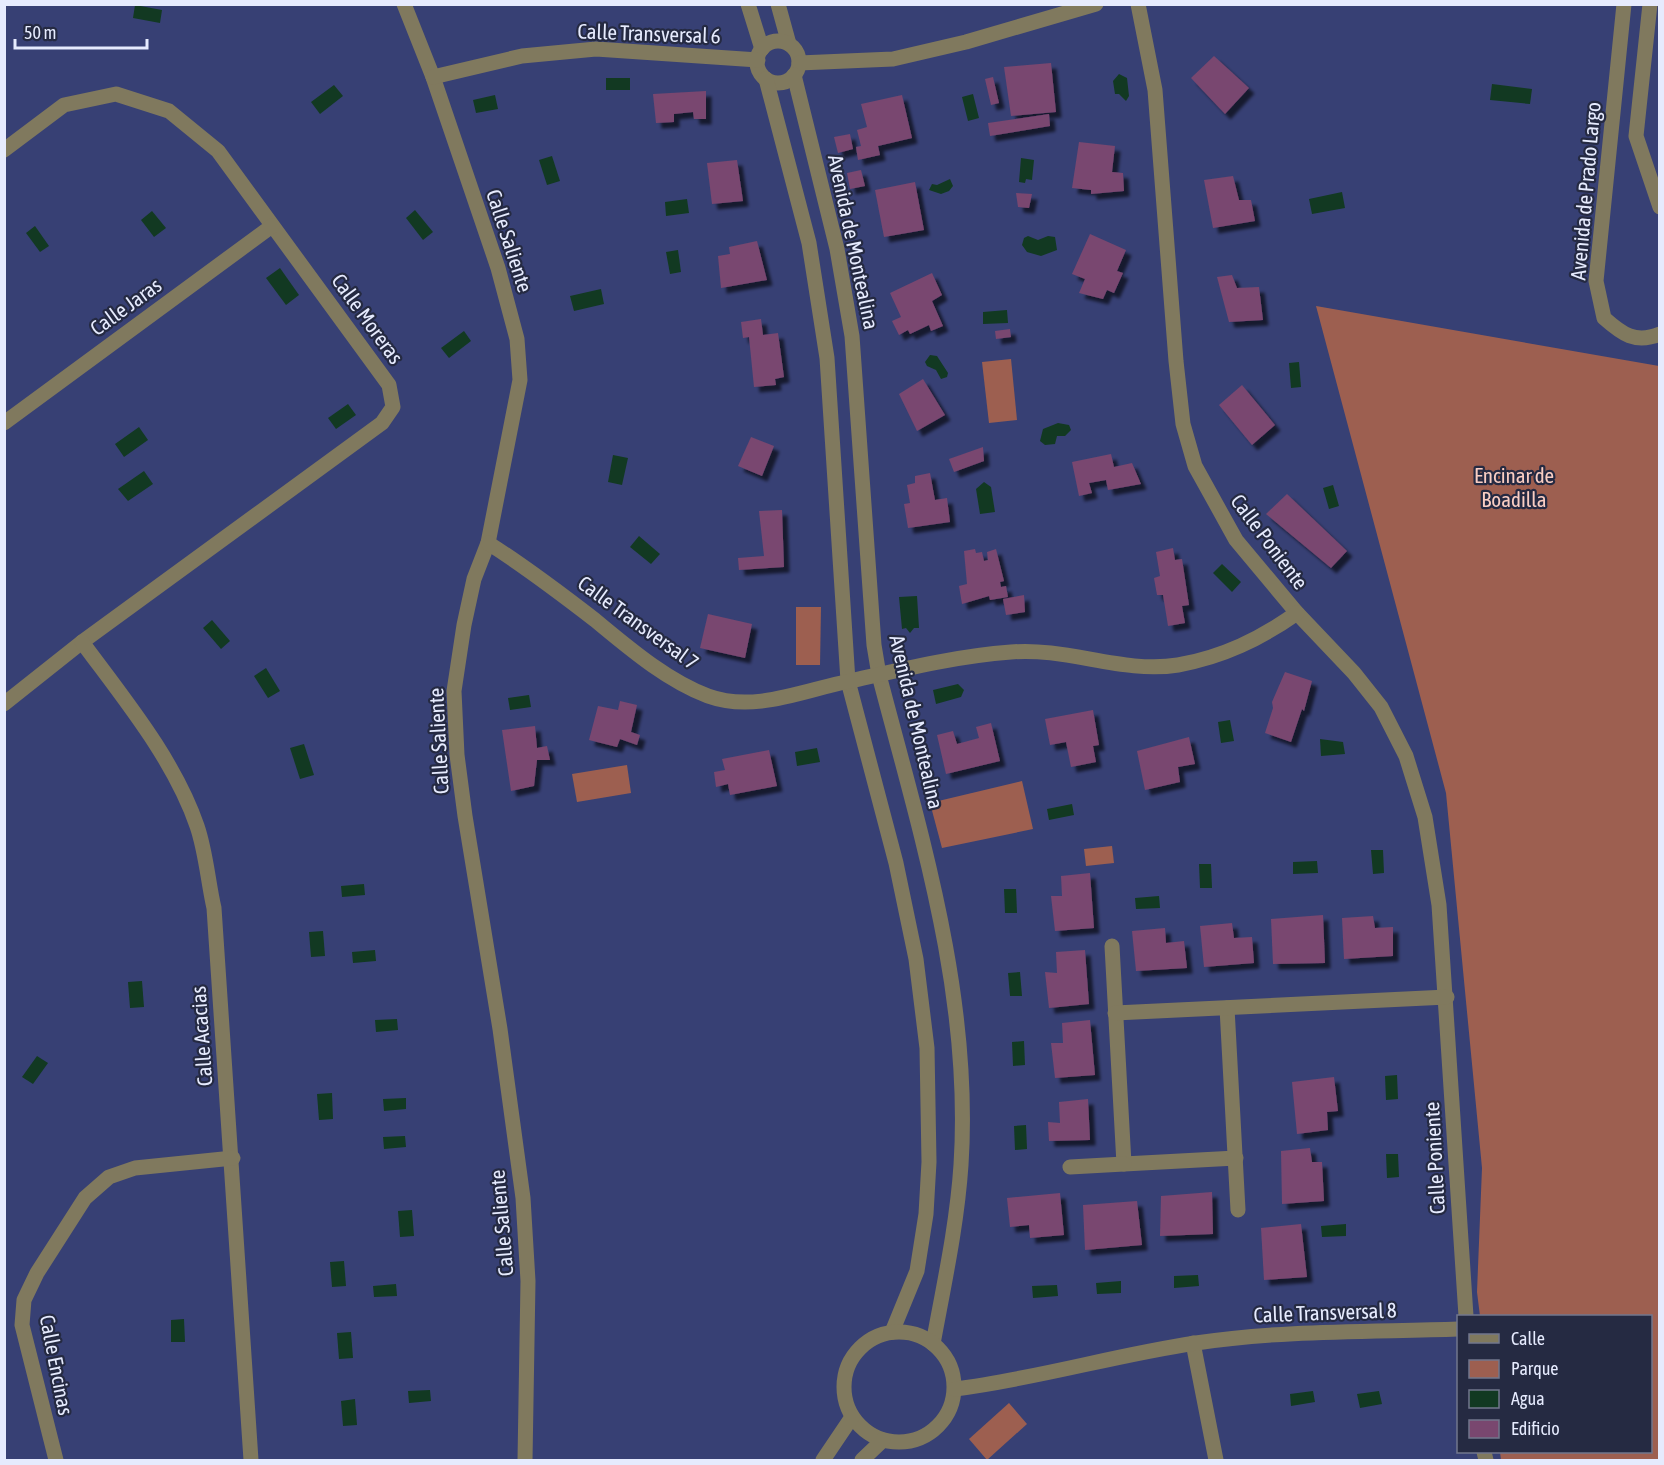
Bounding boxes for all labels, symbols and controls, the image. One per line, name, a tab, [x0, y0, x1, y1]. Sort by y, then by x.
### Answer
scale bar	[15, 12, 147, 50]
street label: Calle Transversal 6	[577, 19, 721, 47]
text: 50 m	[24, 22, 56, 43]
street label: Avenida de Prado Largo	[1565, 101, 1605, 281]
street label: Avenida de Montealina	[824, 152, 884, 331]
street label: Calle Saliente	[482, 186, 538, 295]
street label: Calle Moreras	[327, 269, 408, 368]
street label: Calle Jaras	[85, 272, 166, 340]
park label: Encinar de Boadilla	[1474, 463, 1554, 511]
street label: Calle Poniente	[1226, 489, 1313, 594]
street label: Calle Transversal 7	[574, 570, 704, 674]
street label: Avenida de Montealina	[885, 632, 949, 811]
street label: Calle Saliente	[423, 687, 453, 795]
street label: Calle Acacias	[186, 985, 216, 1087]
street label: Calle Poniente	[1419, 1101, 1449, 1215]
street label: Calle Saliente	[484, 1169, 518, 1277]
street label: Calle Transversal 8	[1253, 1298, 1397, 1326]
street label: Calle Encinas	[36, 1313, 78, 1417]
legend	[1457, 1315, 1652, 1453]
text: Calle	[1511, 1328, 1545, 1349]
text: Parque	[1511, 1358, 1559, 1379]
text: Agua	[1511, 1388, 1545, 1409]
text: Edificio	[1511, 1418, 1560, 1439]

